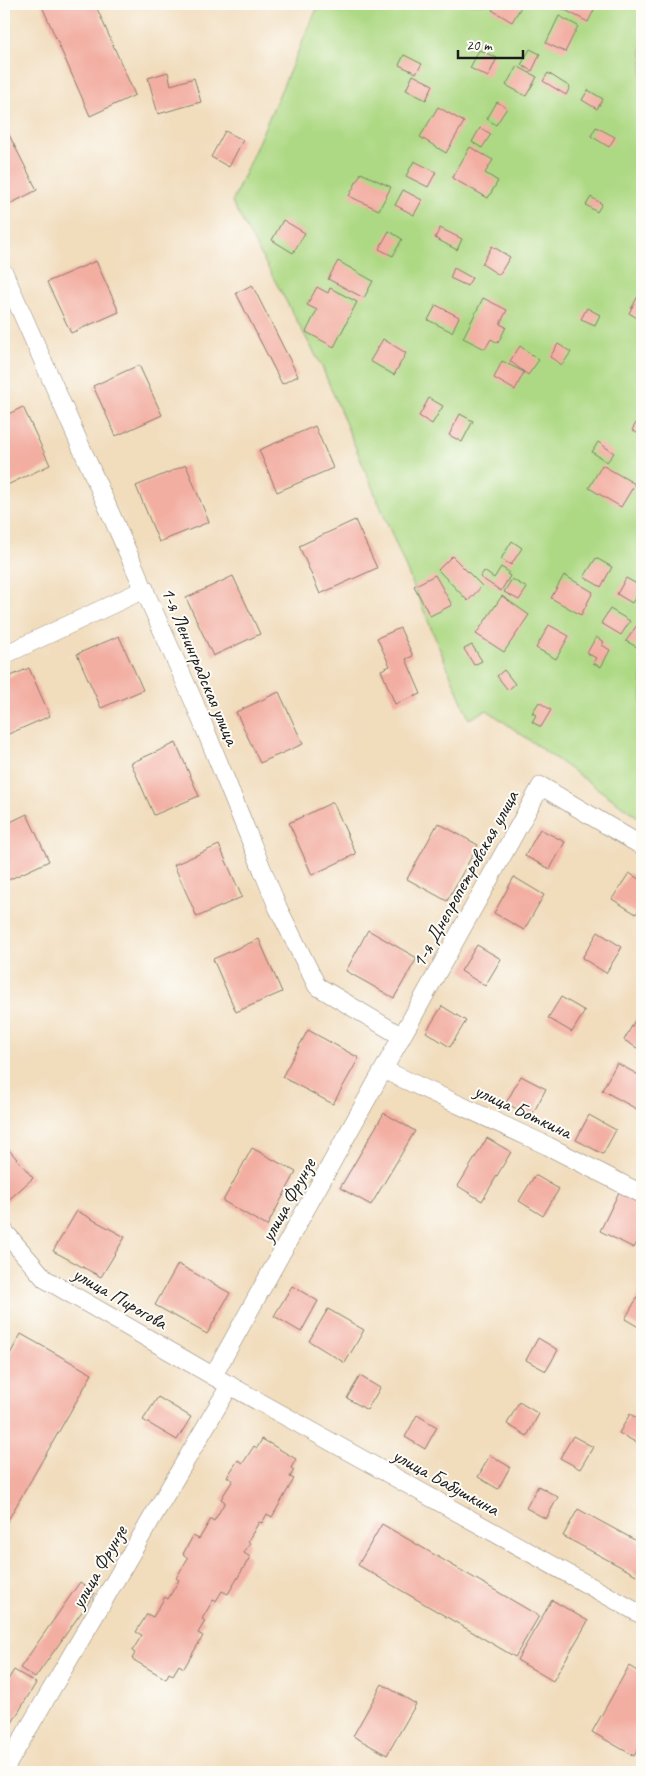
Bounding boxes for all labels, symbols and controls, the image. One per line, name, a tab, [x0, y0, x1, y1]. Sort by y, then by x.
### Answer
scale bar	[458, 28, 524, 60]
text: 20 m	[466, 36, 493, 55]
street label: 1-я Ленинградская улица	[155, 583, 245, 750]
street label: 1-я Днепропетровская улица	[406, 785, 525, 972]
street label: улица Боткина	[470, 1077, 577, 1145]
street label: улица Фрунзе	[254, 1153, 322, 1247]
street label: улица Пирогова	[68, 1261, 173, 1336]
street label: улица Бабушкина	[387, 1442, 505, 1522]
street label: улица Фрунзе	[65, 1520, 133, 1614]

